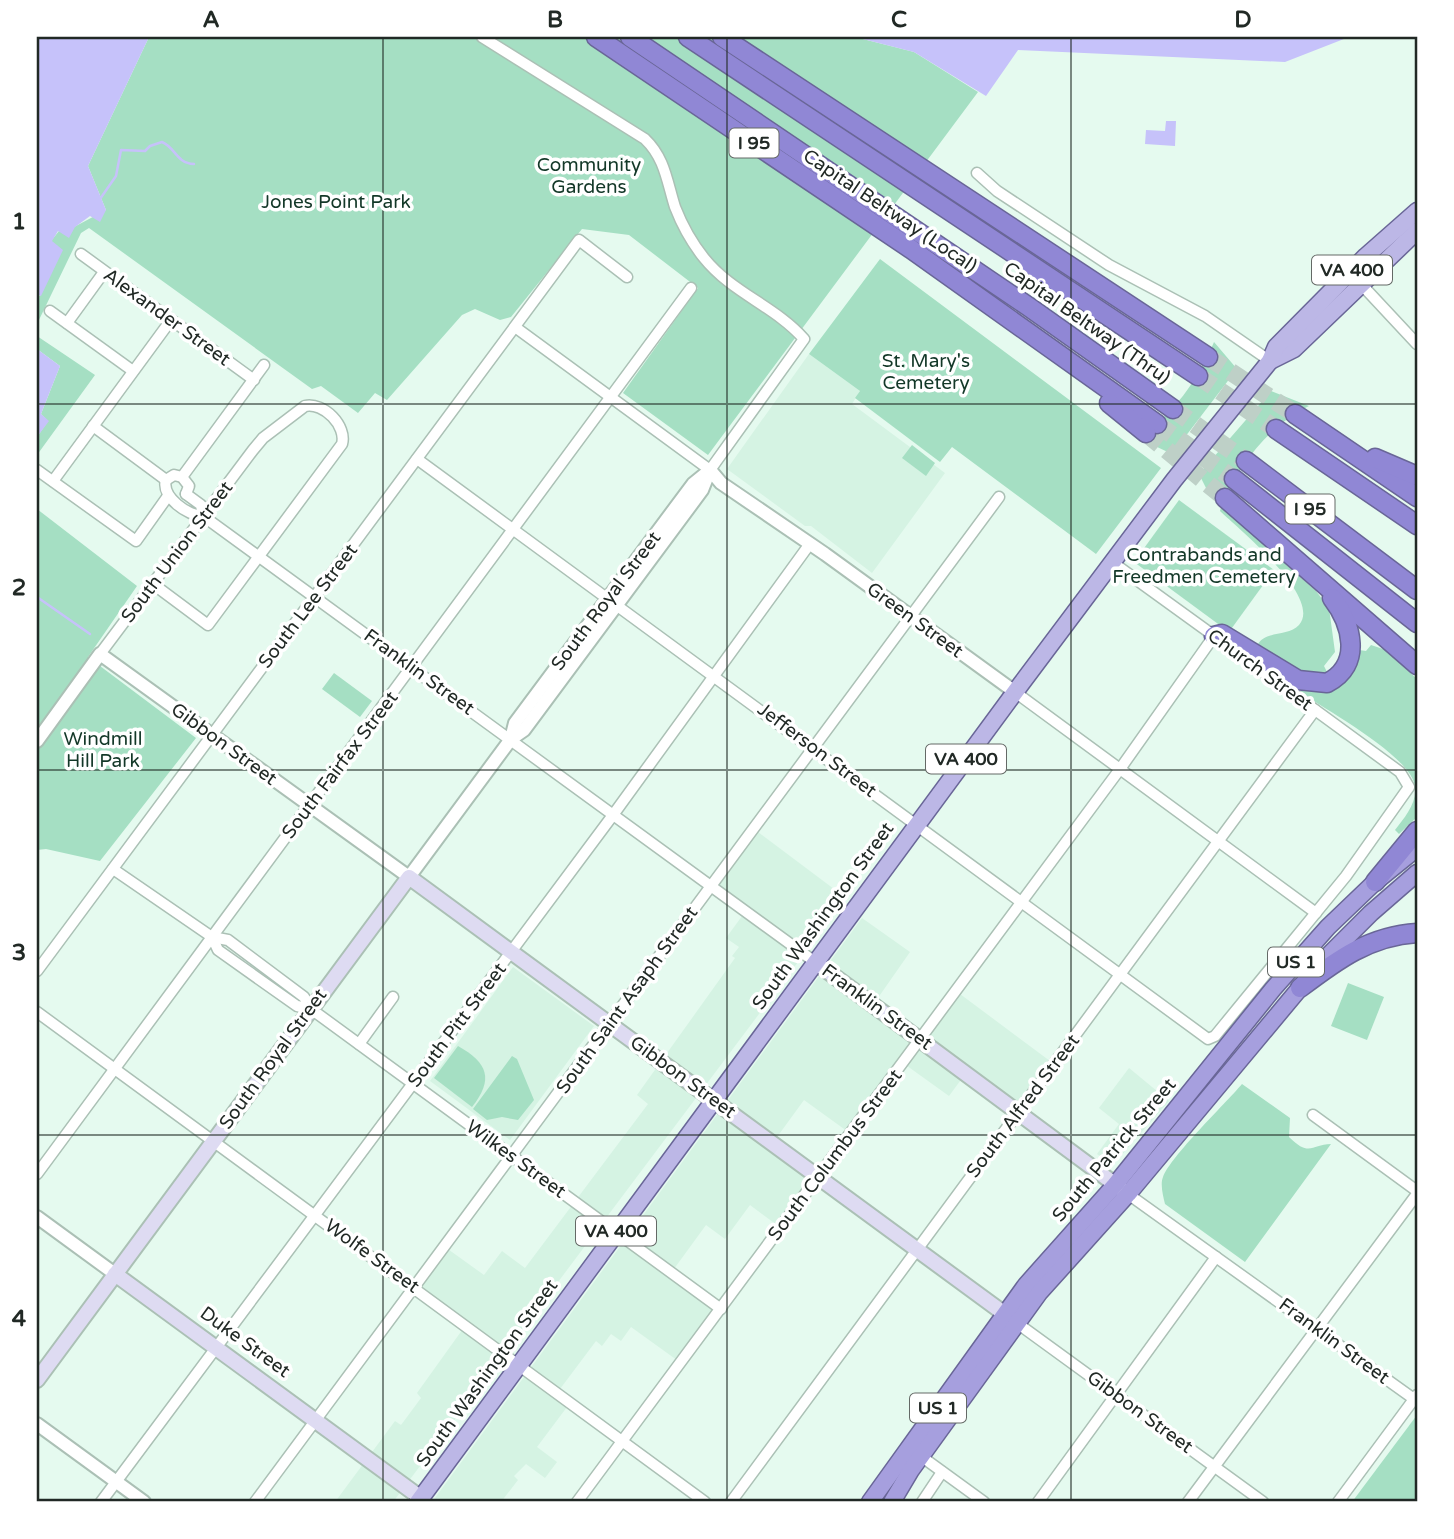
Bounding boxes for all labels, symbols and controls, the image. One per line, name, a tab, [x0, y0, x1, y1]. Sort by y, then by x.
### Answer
text: A	[202, 6, 220, 34]
text: B	[547, 6, 563, 34]
text: C	[891, 6, 907, 34]
text: D	[1234, 6, 1252, 34]
road number: I 95	[730, 128, 778, 158]
street label: Capital Beltway (Local)	[799, 145, 981, 277]
park label: Community Gardens	[537, 154, 641, 198]
park label: Jones Point Park	[261, 191, 411, 213]
text: 1	[12, 208, 26, 236]
road number: VA 400	[1312, 256, 1392, 284]
street label: Capital Beltway (Thru)	[1000, 257, 1174, 389]
street label: Alexander Street	[99, 264, 235, 370]
park label: St. Mary's Cemetery	[882, 350, 970, 394]
street label: South Union Street	[117, 477, 237, 627]
road number: I 95	[1286, 494, 1334, 524]
street label: South Royal Street	[547, 527, 665, 675]
street label: South Lee Street	[254, 539, 362, 673]
park label: Contrabands and Freedmen Cemetery	[1112, 544, 1296, 588]
text: 2	[12, 574, 26, 602]
street label: Green Street	[863, 578, 967, 662]
street label: Franklin Street	[359, 625, 479, 719]
street label: Church Street	[1203, 625, 1317, 715]
street label: South Fairfax Street	[277, 687, 403, 843]
street label: Gibbon Street	[167, 698, 281, 790]
street label: Jefferson Street	[753, 698, 881, 802]
park label: Windmill Hill Park	[64, 728, 142, 772]
road number: VA 400	[926, 744, 1006, 774]
street label: South Washington Street	[748, 818, 898, 1014]
street label: South Saint Asaph Street	[552, 902, 702, 1098]
text: 3	[12, 939, 26, 967]
road number: US 1	[1268, 947, 1324, 976]
street label: South Pitt Street	[403, 959, 511, 1091]
street label: Franklin Street	[817, 960, 937, 1054]
street label: South Royal Street	[215, 984, 331, 1134]
street label: South Alfred Street	[962, 1030, 1084, 1182]
street label: Gibbon Street	[626, 1031, 740, 1123]
street label: South Columbus Street	[763, 1065, 907, 1245]
street label: South Patrick Street	[1048, 1074, 1180, 1226]
street label: Wilkes Street	[462, 1115, 570, 1203]
street label: Wolfe Street	[320, 1214, 424, 1298]
road number: VA 400	[576, 1216, 656, 1246]
street label: South Washington Street	[412, 1275, 562, 1471]
street label: Franklin Street	[1274, 1294, 1394, 1388]
street label: Duke Street	[196, 1302, 294, 1382]
text: 4	[12, 1305, 27, 1333]
street label: Gibbon Street	[1083, 1366, 1197, 1458]
road number: US 1	[910, 1394, 966, 1422]

